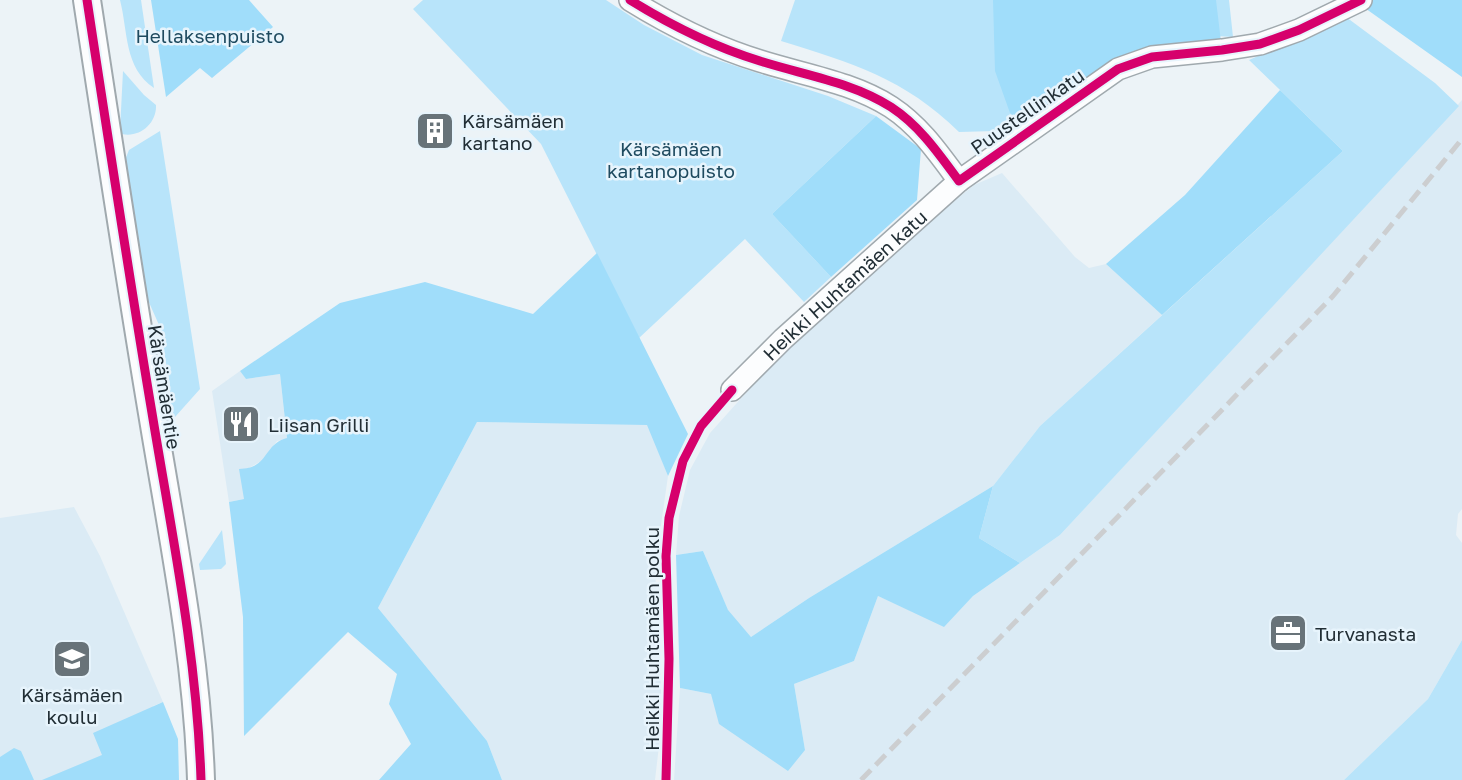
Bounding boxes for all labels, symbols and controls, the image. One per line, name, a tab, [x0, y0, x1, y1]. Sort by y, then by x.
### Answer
park label: Hellaksenpuisto	[135, 24, 285, 47]
street label: Puustellinkatu	[966, 63, 1088, 159]
place label: Kärsämäen kartano	[462, 109, 564, 154]
building icon: Kärsämäen kartano	[414, 110, 456, 152]
park label: Kärsämäen kartanopuisto	[607, 137, 735, 182]
street label: Heikki Huhtamäen katu	[757, 205, 931, 365]
street label: Kärsämäentie	[144, 323, 186, 451]
restaurant icon: Liisan Grilli	[220, 403, 262, 445]
place label: Liisan Grilli	[268, 413, 369, 436]
street label: Heikki Huhtamäen polku	[640, 527, 663, 751]
office icon: Turvanasta	[1267, 612, 1309, 654]
place label: Turvanasta	[1315, 622, 1416, 645]
school or university icon: Kärsämäen koulu	[51, 638, 93, 680]
place label: Kärsämäen koulu	[21, 683, 123, 728]

